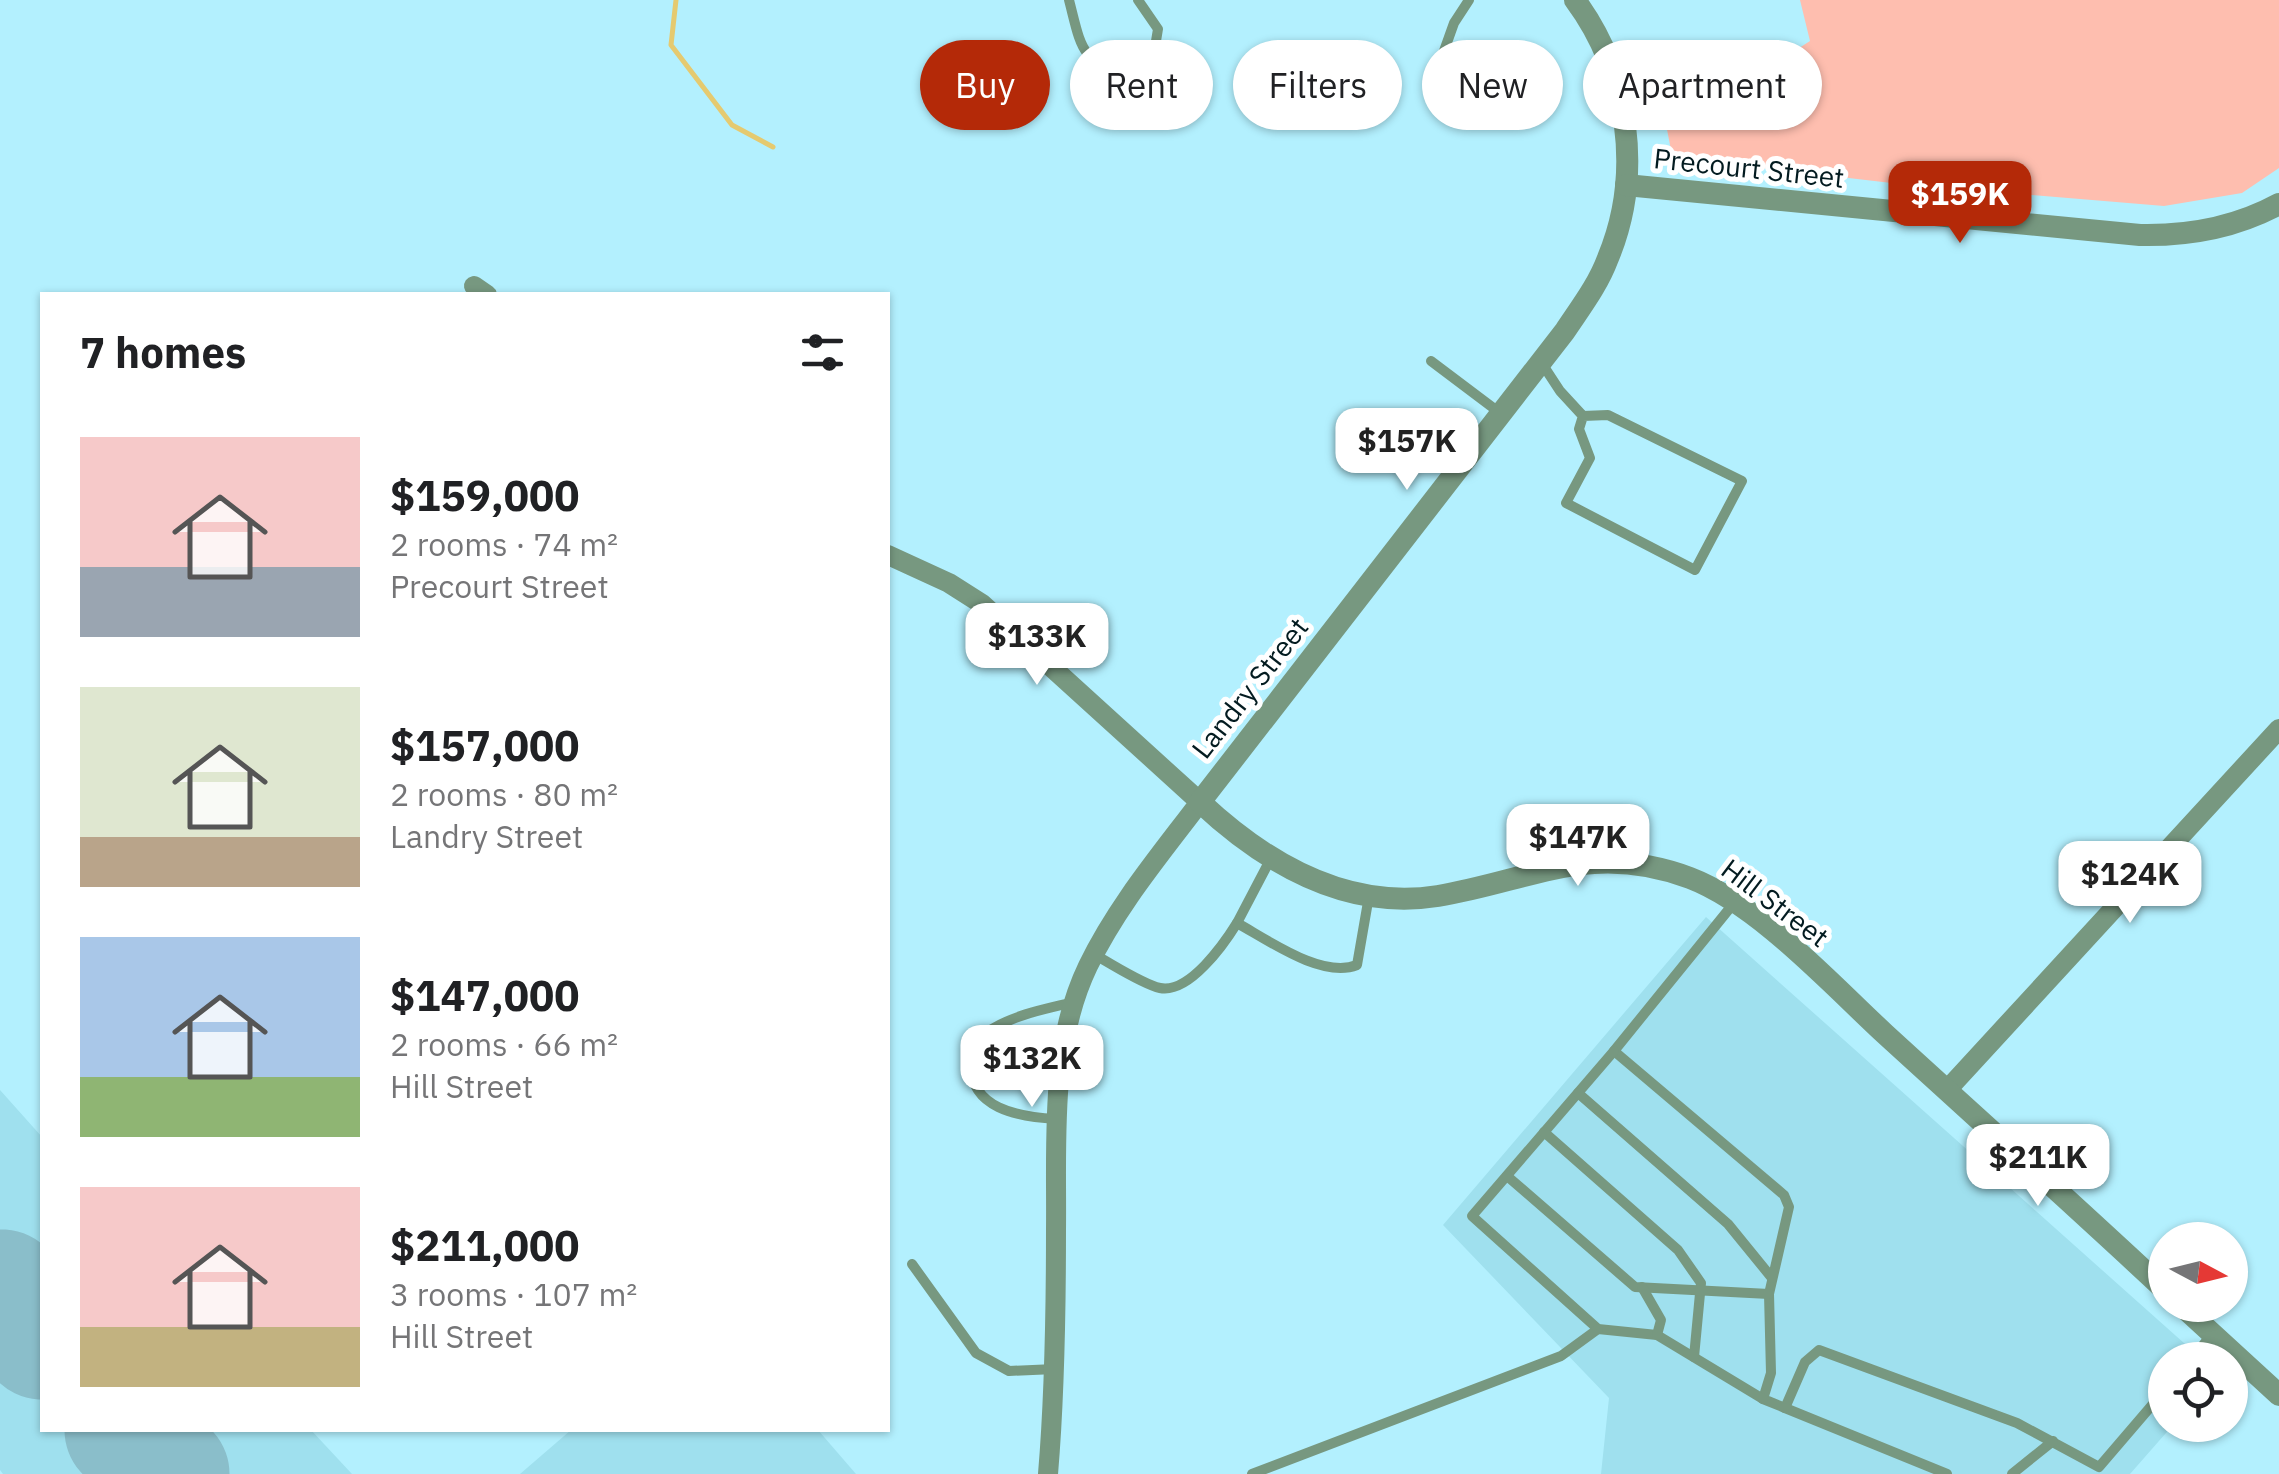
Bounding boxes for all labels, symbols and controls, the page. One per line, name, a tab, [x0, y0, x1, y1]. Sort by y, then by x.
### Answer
chip: Buy	[920, 40, 1050, 130]
chip: Rent	[1070, 40, 1213, 130]
chip: Filters	[1233, 40, 1402, 130]
chip: New	[1422, 40, 1563, 130]
chip: Apartment	[1583, 40, 1822, 130]
street label: Precourt Street	[1652, 139, 1846, 196]
pin: $159K	[1890, 161, 2030, 246]
text: $159K	[1910, 172, 2010, 214]
text: 7 homes	[80, 325, 246, 380]
icon: filters	[795, 325, 850, 380]
pin: $157K	[1337, 408, 1477, 493]
text: $157K	[1357, 419, 1457, 461]
text: $159,000	[390, 468, 579, 523]
icon: home	[160, 477, 280, 597]
text: 2 rooms · 74 m²	[390, 523, 618, 565]
text: Precourt Street	[390, 565, 609, 607]
pin: $133K	[967, 603, 1107, 688]
street label: Landry Street	[1183, 610, 1316, 766]
text: $133K	[987, 614, 1087, 656]
text: $157,000	[390, 718, 579, 773]
icon: home	[160, 727, 280, 847]
text: 2 rooms · 80 m²	[390, 773, 618, 815]
pin: $147K	[1508, 804, 1648, 889]
text: Landry Street	[390, 815, 583, 857]
text: $147K	[1528, 815, 1628, 857]
pin: $124K	[2060, 841, 2200, 926]
street label: Hill Street	[1714, 850, 1836, 955]
text: $124K	[2080, 852, 2180, 894]
text: $147,000	[390, 968, 579, 1023]
icon: home	[160, 977, 280, 1097]
text: 2 rooms · 66 m²	[390, 1023, 618, 1065]
pin: $132K	[962, 1025, 1102, 1110]
text: $132K	[982, 1036, 1082, 1078]
text: Hill Street	[390, 1065, 533, 1107]
pin: $211K	[1968, 1124, 2108, 1209]
text: $211K	[1988, 1135, 2088, 1177]
text: $211,000	[390, 1218, 579, 1273]
north arrow	[2148, 1222, 2248, 1322]
map controls	[2148, 1222, 2248, 1442]
icon: home	[160, 1227, 280, 1347]
text: 3 rooms · 107 m²	[390, 1273, 637, 1315]
text: Hill Street	[390, 1315, 533, 1357]
button: locate	[2148, 1342, 2248, 1442]

